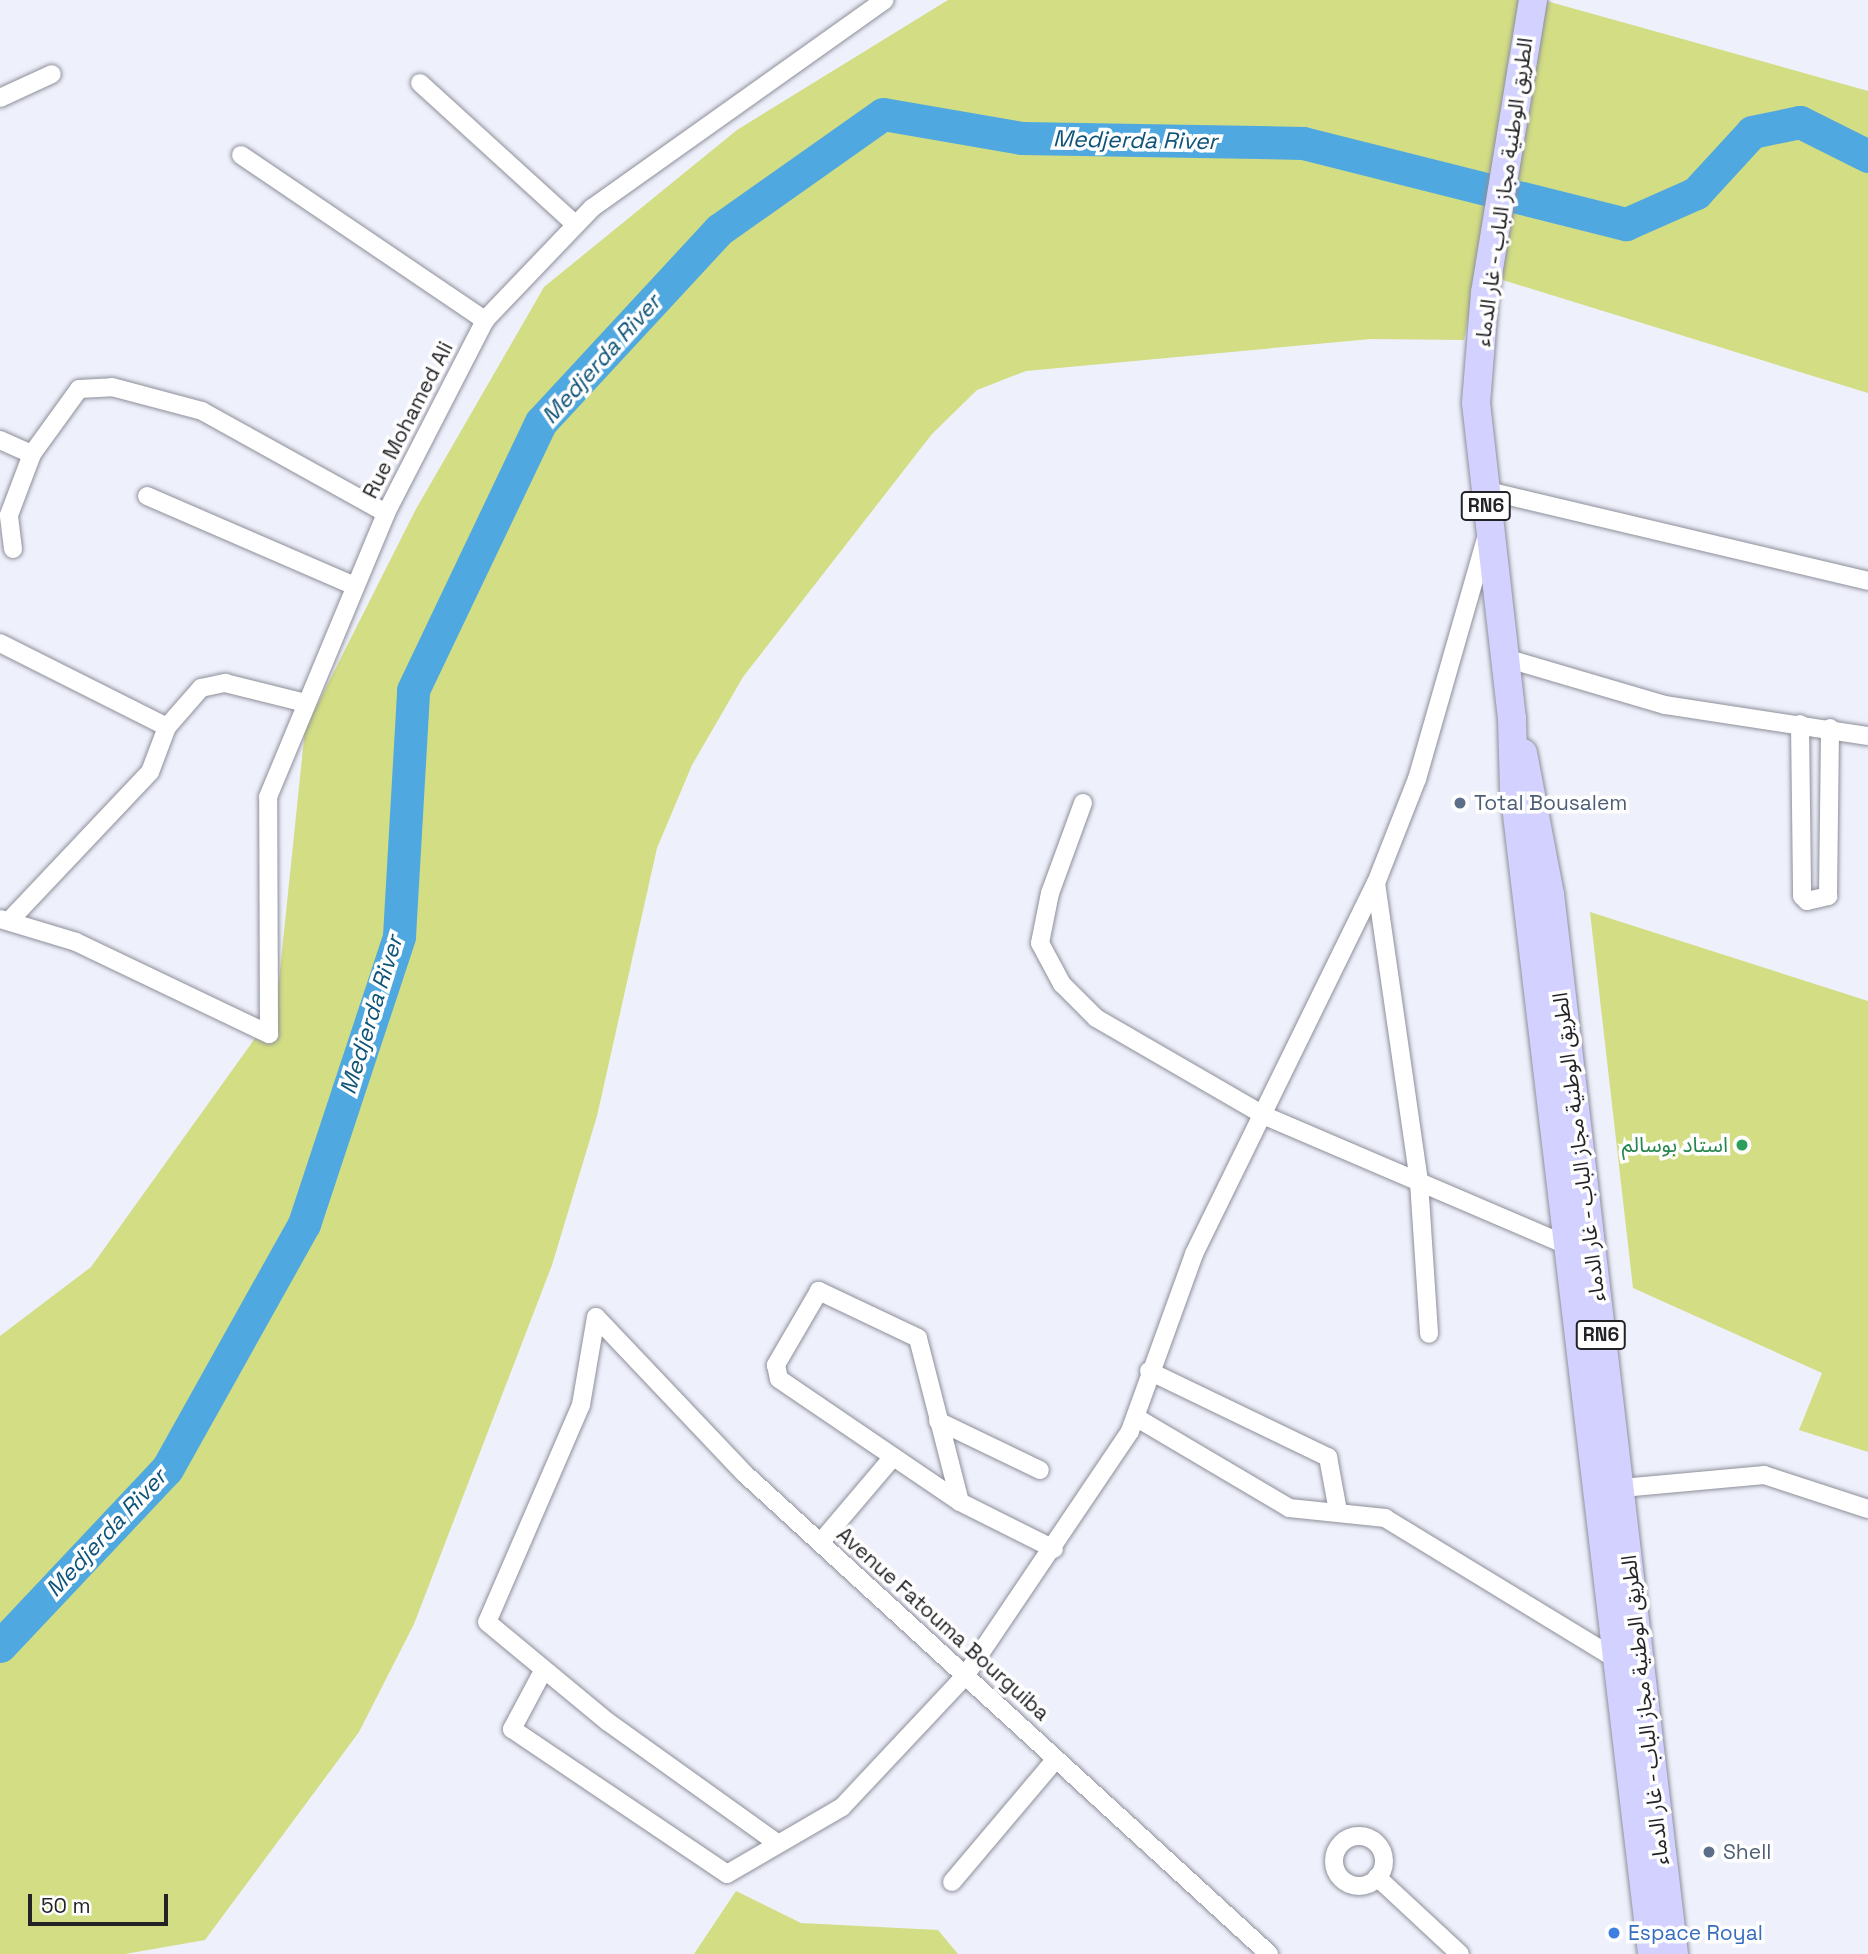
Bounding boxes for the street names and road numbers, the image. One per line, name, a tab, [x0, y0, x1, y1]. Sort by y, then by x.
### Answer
street label: الطريق الوطنية مجاز الباب - غار الدماء	[1470, 35, 1538, 349]
street label: Rue Mohamed Ali	[358, 337, 458, 503]
road number: RN6	[1460, 491, 1512, 522]
street label: الطريق الوطنية مجاز الباب - غار الدماء	[1547, 990, 1611, 1304]
road number: RN6	[1575, 1320, 1627, 1350]
street label: Avenue Fatouma Bourguiba	[832, 1522, 1054, 1726]
street label: الطريق الوطنية مجاز الباب - غار الدماء	[1616, 1553, 1674, 1867]

